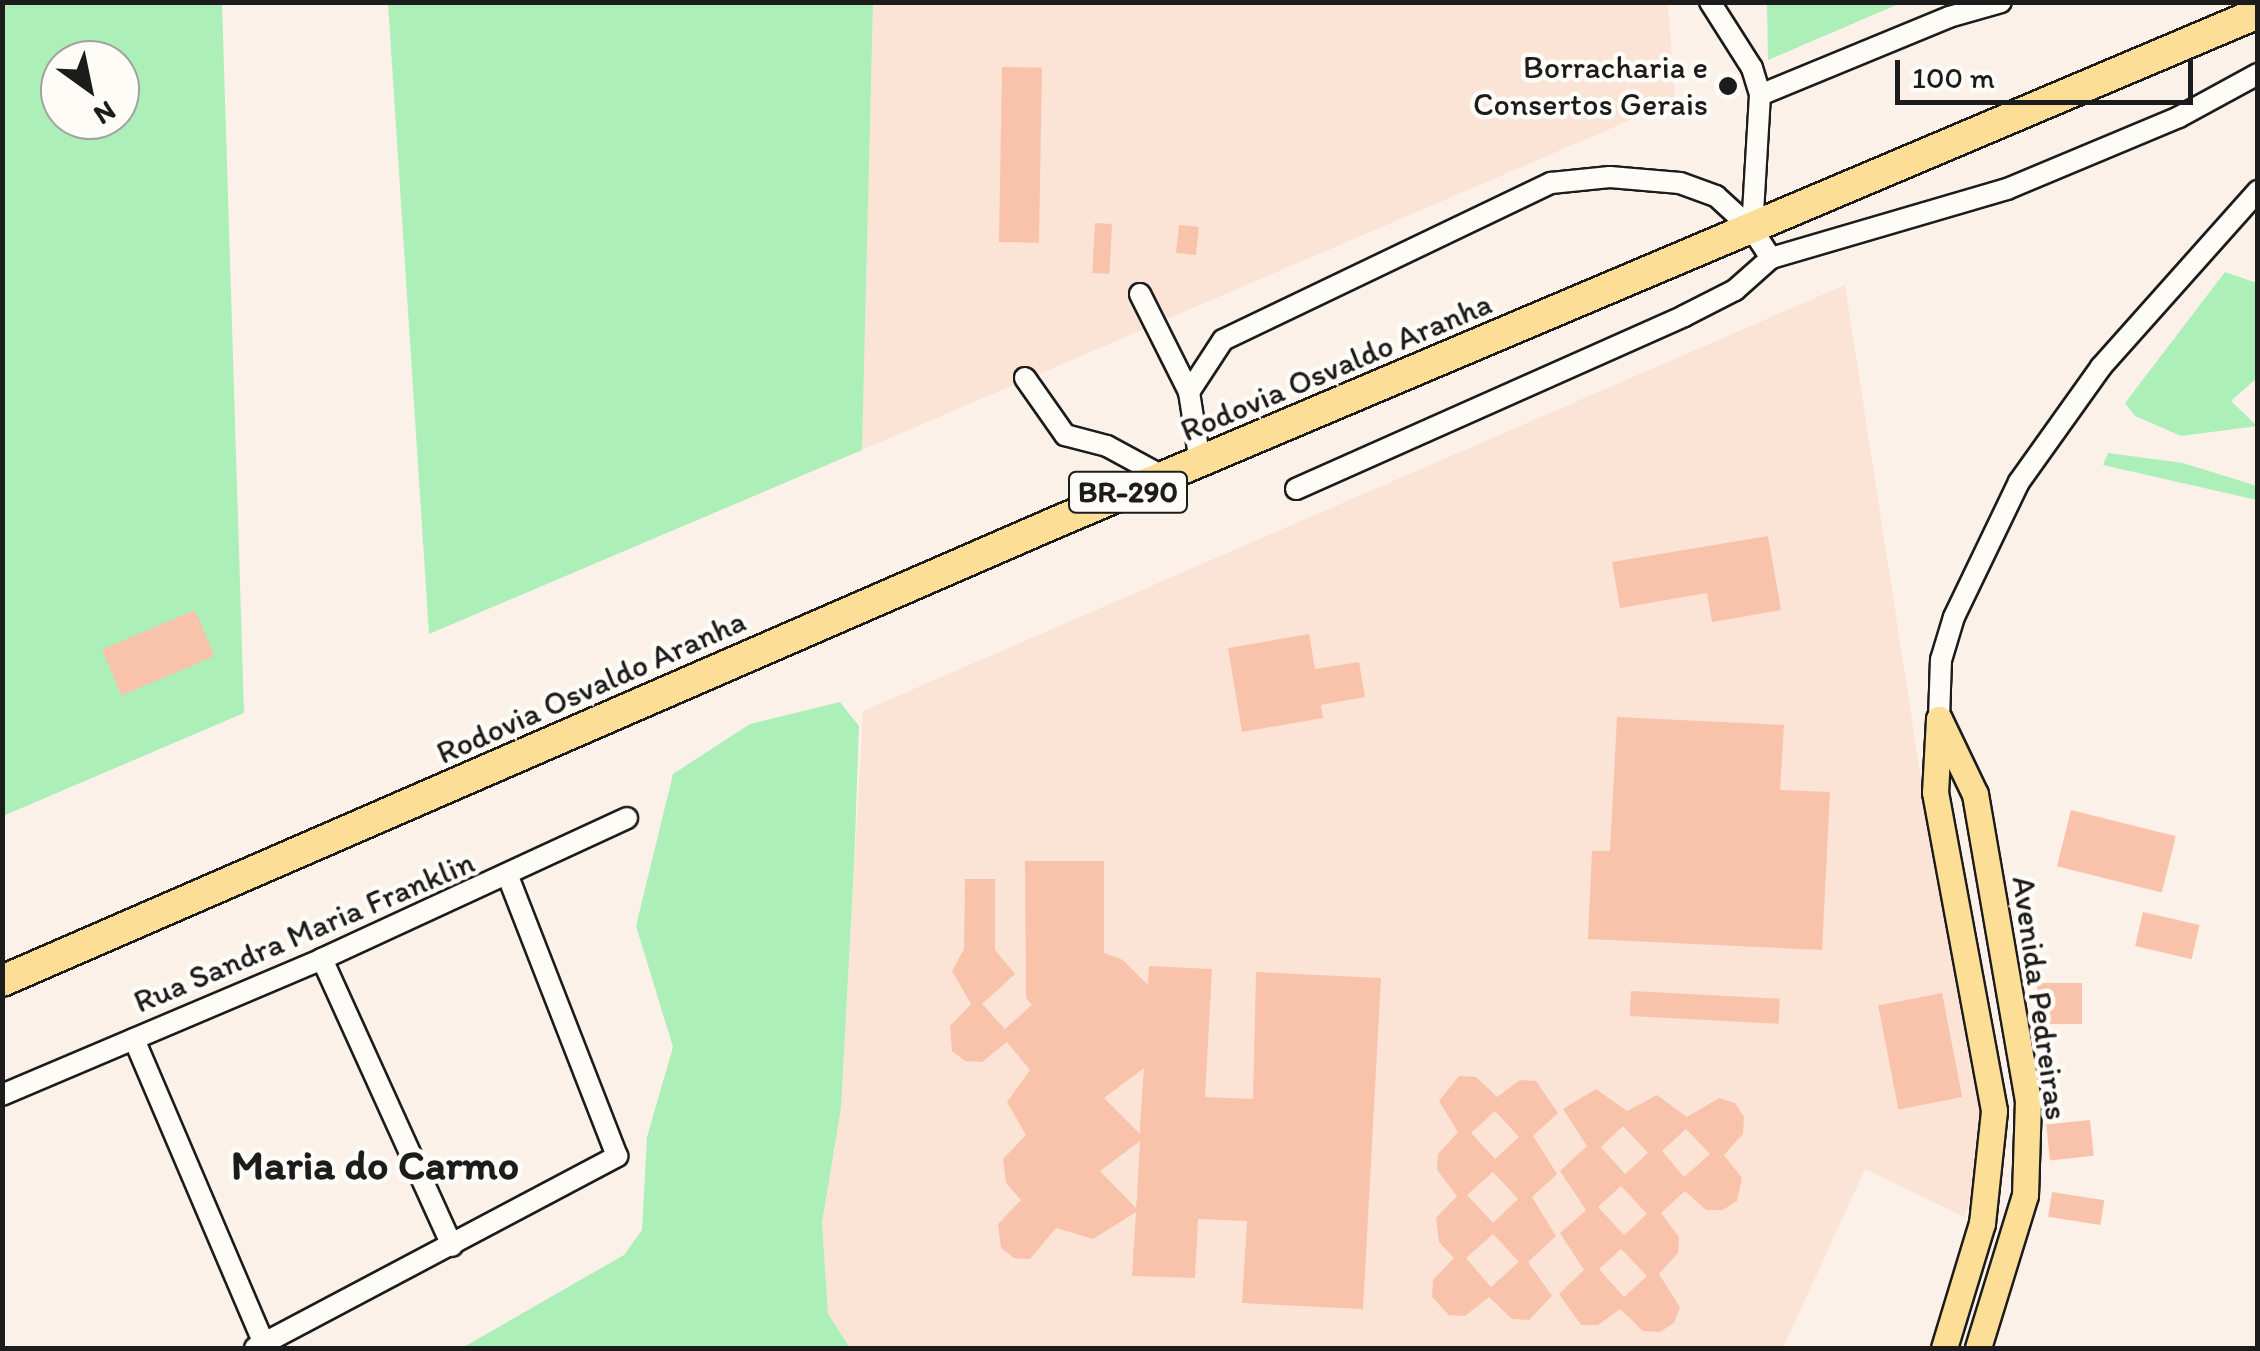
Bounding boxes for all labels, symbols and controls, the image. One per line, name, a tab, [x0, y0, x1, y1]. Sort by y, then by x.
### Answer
north arrow	[40, 40, 140, 140]
scale bar	[1900, 40, 2198, 102]
place label: Borracharia e Consertos Gerais	[1473, 49, 1708, 124]
text: 100 m	[1912, 59, 1995, 96]
marker: Borracharia e Consertos Gerais	[1717, 75, 1739, 97]
text: N	[88, 94, 122, 133]
street label: Rodovia Osvaldo Aranha	[1174, 284, 1498, 450]
road number: BR-290	[1068, 467, 1188, 517]
street label: Rodovia Osvaldo Aranha	[430, 601, 752, 773]
street label: Rua Sandra Maria Franklin	[128, 843, 480, 1021]
street label: Avenida Pedreiras	[2004, 874, 2076, 1122]
district label: Maria do Carmo	[231, 1140, 519, 1190]

